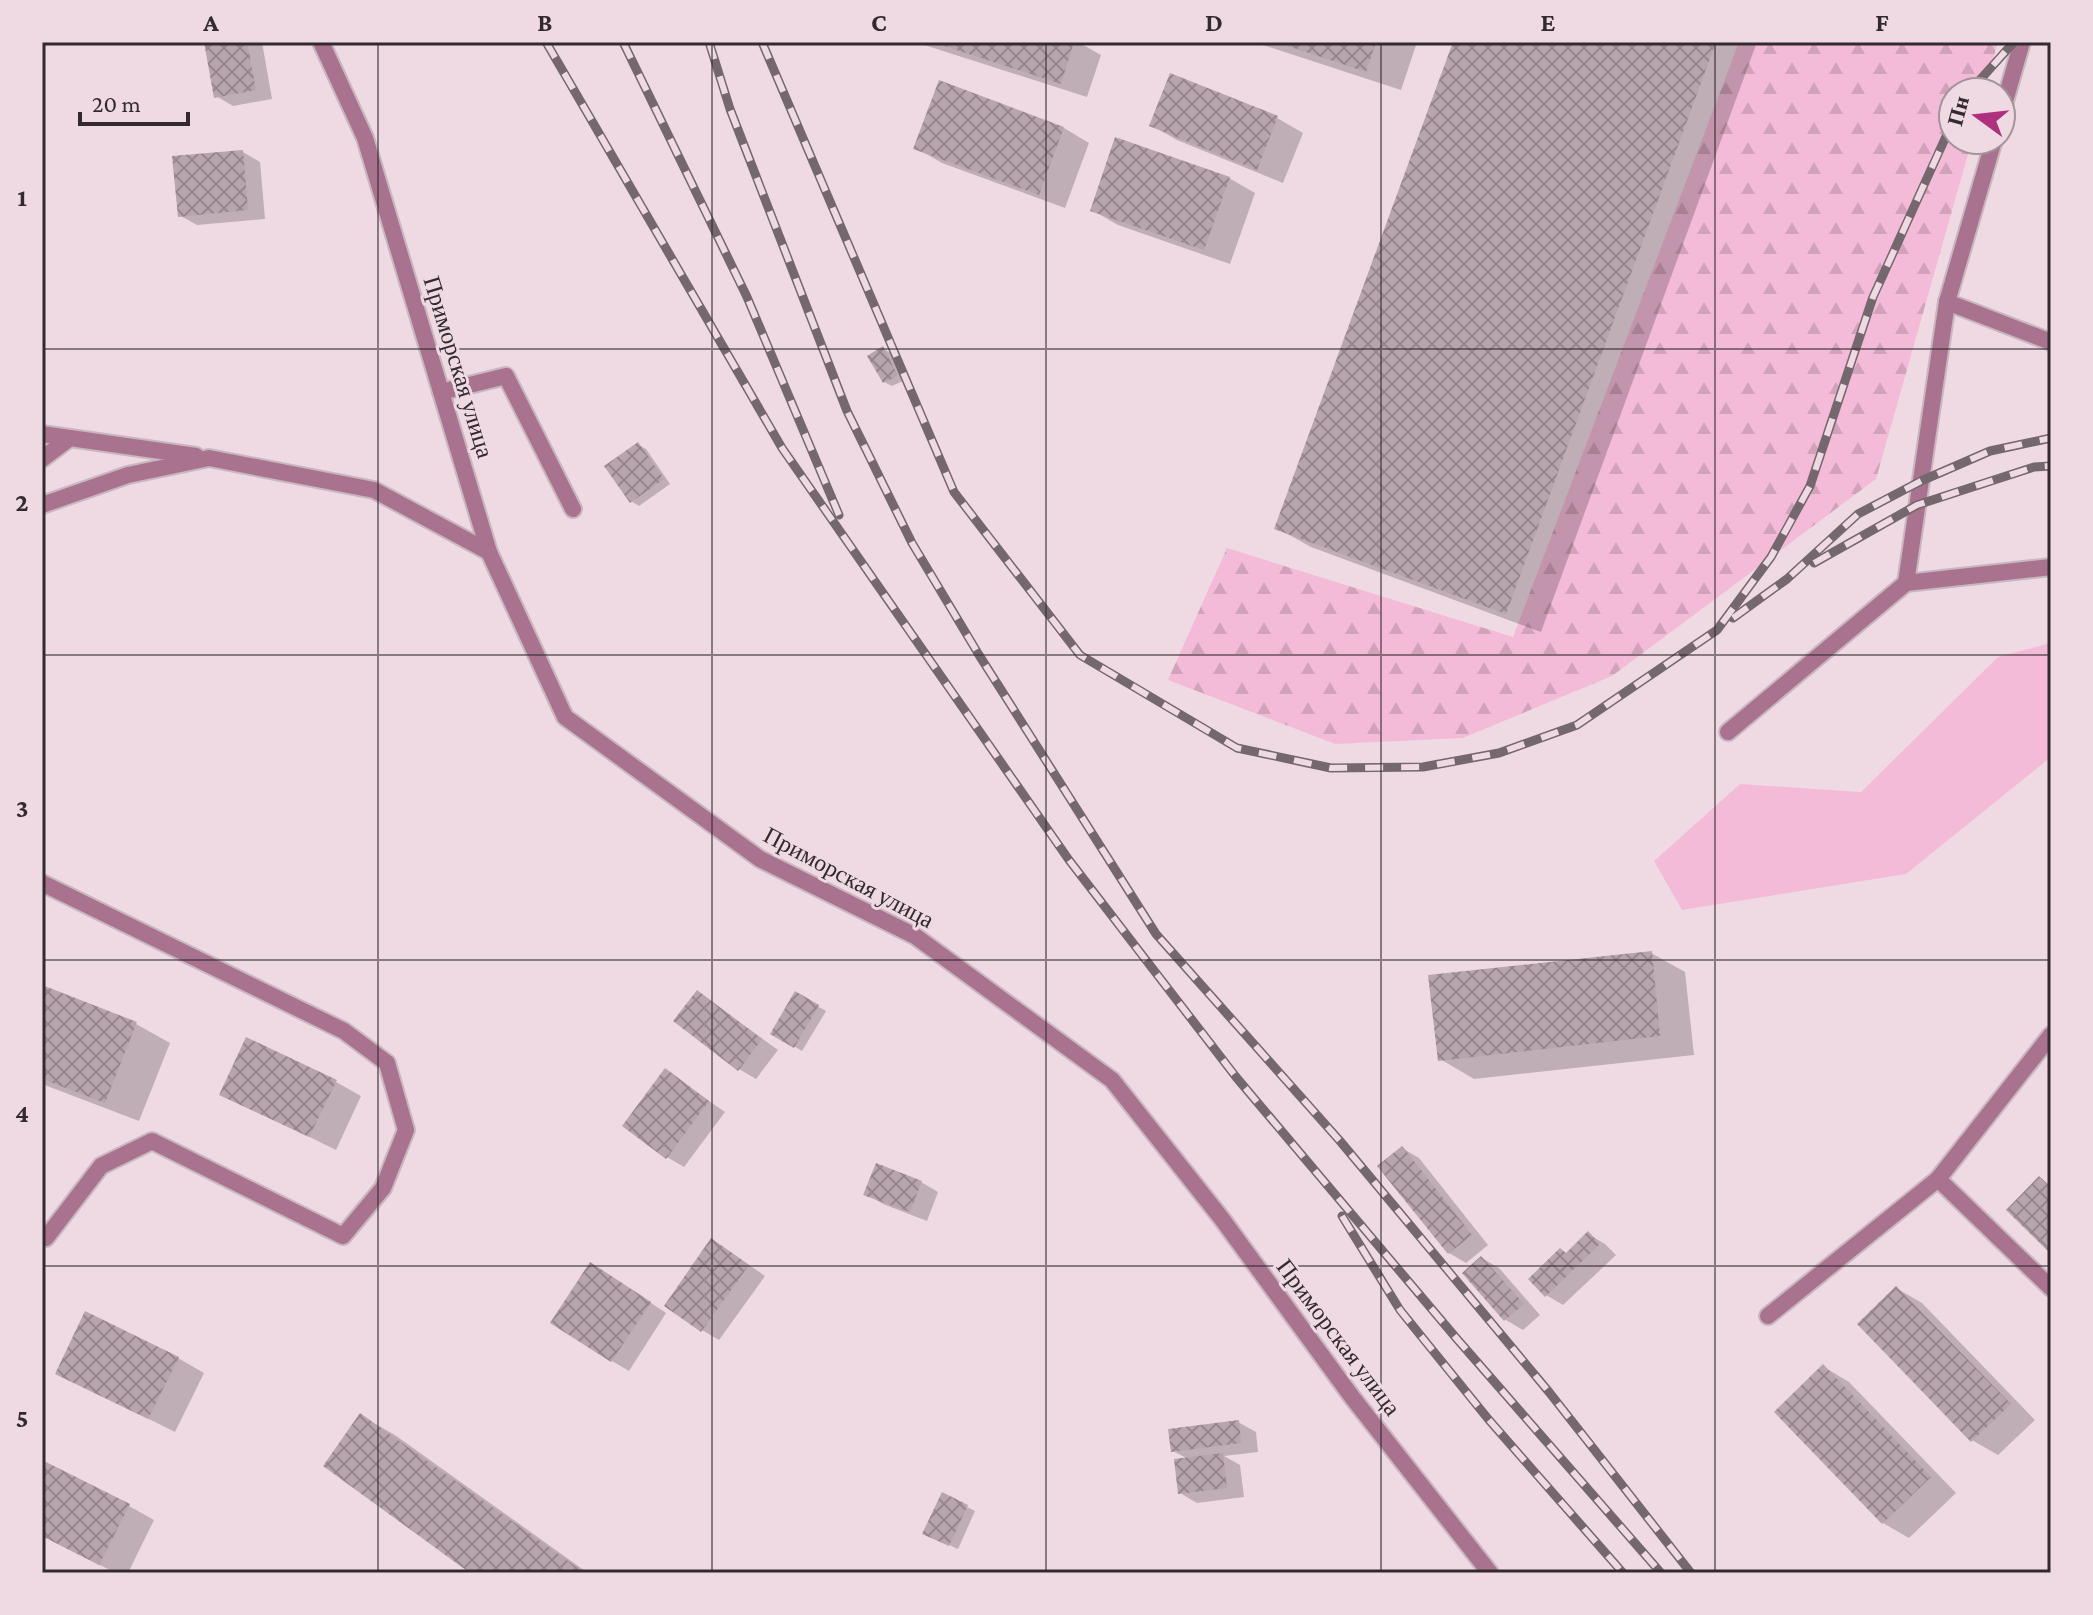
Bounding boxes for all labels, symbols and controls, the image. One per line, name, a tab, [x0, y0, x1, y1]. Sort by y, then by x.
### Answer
text: A	[202, 8, 219, 37]
text: B	[537, 8, 553, 37]
text: C	[871, 8, 887, 37]
text: D	[1205, 8, 1223, 37]
text: E	[1541, 8, 1556, 37]
text: F	[1875, 8, 1889, 37]
scale bar	[80, 76, 188, 126]
north arrow	[1937, 76, 2017, 156]
text: 20 m	[92, 90, 141, 117]
text: Пн	[1942, 93, 1974, 129]
text: 1	[17, 183, 27, 212]
street label: Приморская улица	[418, 273, 500, 462]
text: 2	[15, 488, 29, 517]
text: 3	[16, 794, 28, 823]
street label: Приморская улица	[759, 821, 939, 933]
text: 4	[15, 1099, 29, 1128]
street label: Приморская улица	[1271, 1253, 1407, 1421]
text: 5	[16, 1404, 28, 1433]

